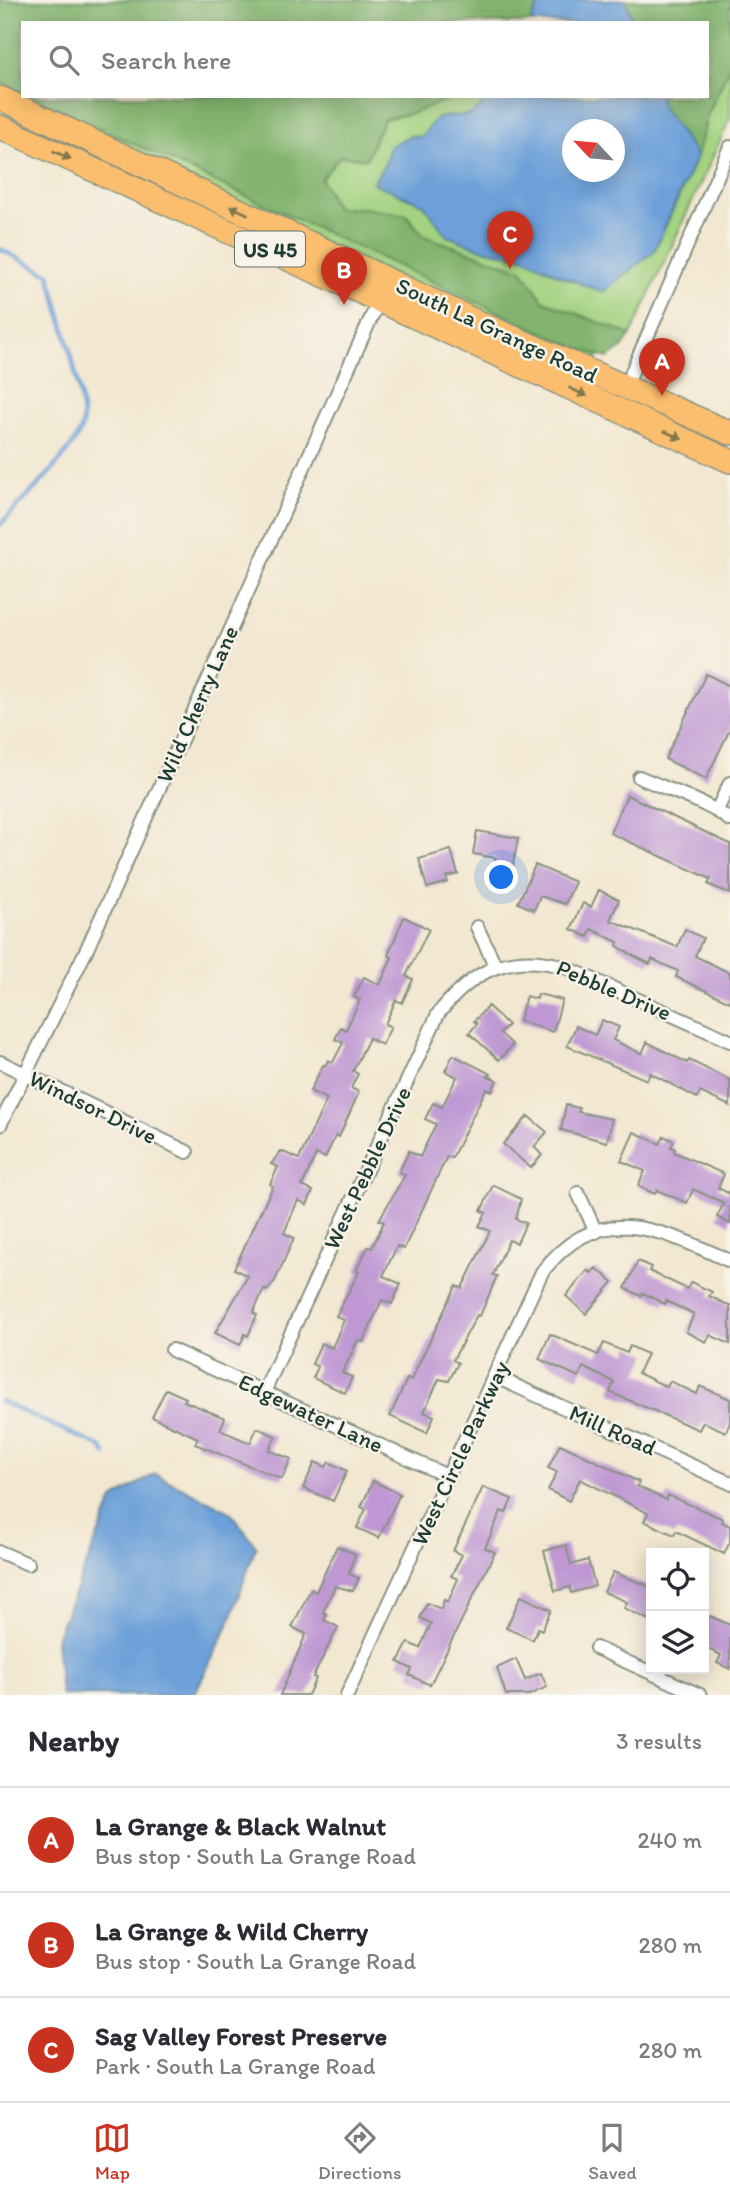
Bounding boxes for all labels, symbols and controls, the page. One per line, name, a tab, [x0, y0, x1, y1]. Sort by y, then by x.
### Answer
search box	[21, 21, 709, 98]
icon: search	[45, 41, 83, 79]
text: Search here	[101, 44, 231, 76]
north arrow	[562, 119, 625, 182]
one-way arrow	[52, 149, 72, 161]
one-way arrow	[228, 204, 249, 215]
pin: C	[487, 211, 533, 269]
road number: US 45	[235, 232, 305, 266]
pin: B	[321, 247, 367, 305]
street label: South La Grange Road	[392, 271, 603, 389]
pin: A	[639, 338, 685, 396]
one-way arrow	[567, 386, 588, 397]
one-way arrow	[663, 429, 683, 441]
street label: Wild Cherry Lane	[150, 621, 244, 787]
your location	[484, 860, 518, 894]
street label: Pebble Drive	[552, 953, 676, 1027]
street label: Windsor Drive	[25, 1064, 161, 1150]
street label: West Pebble Drive	[317, 1082, 417, 1254]
street label: West Circle Parkway	[405, 1356, 515, 1550]
street label: Edgewater Lane	[234, 1367, 388, 1459]
street label: Mill Road	[565, 1398, 661, 1462]
map controls	[646, 1548, 709, 1674]
button: locate	[646, 1548, 709, 1611]
button: layers	[646, 1611, 709, 1674]
text: Nearby	[28, 1722, 119, 1759]
text: 3 results	[616, 1727, 702, 1755]
text: La Grange & Black Walnut	[95, 1810, 386, 1842]
text: A	[44, 1826, 58, 1854]
text: 240 m	[637, 1826, 702, 1854]
text: Bus stop · South La Grange Road	[95, 1842, 416, 1870]
text: La Grange & Wild Cherry	[95, 1915, 368, 1947]
text: B	[44, 1931, 58, 1959]
text: 280 m	[639, 1931, 702, 1959]
text: Bus stop · South La Grange Road	[95, 1947, 416, 1975]
text: Sag Valley Forest Preserve	[95, 2020, 387, 2052]
text: C	[44, 2036, 58, 2064]
text: 280 m	[639, 2036, 702, 2064]
text: Park · South La Grange Road	[95, 2052, 376, 2080]
tab: Map	[93, 2119, 131, 2184]
tab: Directions	[318, 2119, 402, 2184]
tab: Saved	[588, 2119, 637, 2184]

